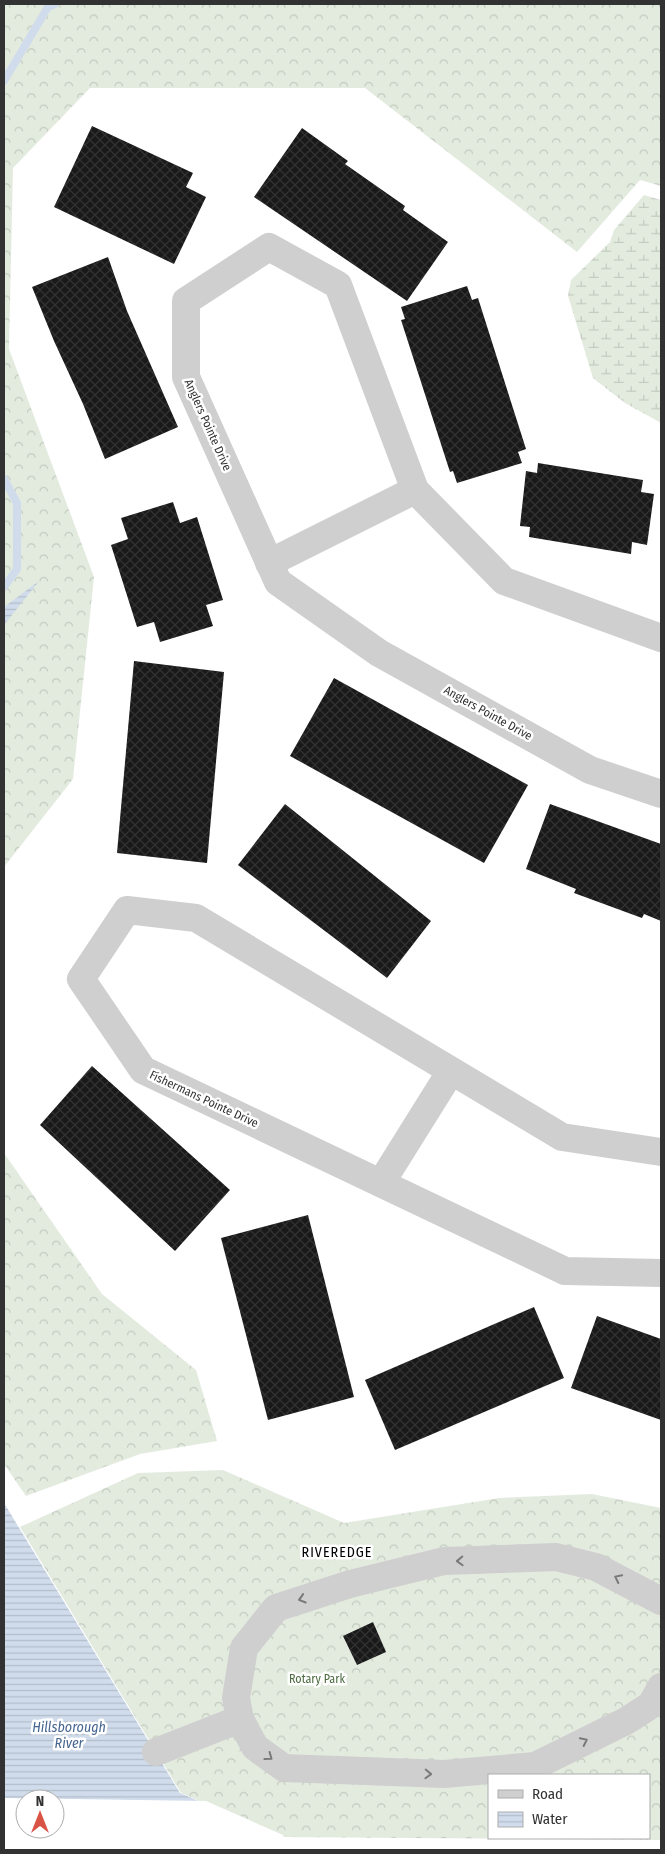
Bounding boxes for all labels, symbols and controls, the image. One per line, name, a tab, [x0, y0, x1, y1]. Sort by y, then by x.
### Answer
street label: Anglers Pointe Drive	[182, 377, 235, 473]
street label: Anglers Pointe Drive	[441, 683, 535, 743]
street label: Fishermans Pointe Drive	[147, 1068, 261, 1130]
district label: RIVEREDGE	[302, 1544, 372, 1561]
one-way arrow	[455, 1555, 463, 1566]
one-way arrow	[614, 1574, 623, 1584]
one-way arrow	[299, 1594, 307, 1604]
park label: Rotary Park	[289, 1672, 345, 1686]
water label: Hillsborough River	[32, 1719, 106, 1752]
one-way arrow	[579, 1738, 588, 1748]
one-way arrow	[263, 1751, 273, 1760]
one-way arrow	[424, 1768, 432, 1779]
legend	[488, 1774, 650, 1839]
text: Road	[532, 1785, 563, 1803]
north arrow	[15, 1789, 65, 1839]
text: N	[36, 1793, 44, 1810]
text: Water	[532, 1810, 568, 1828]

